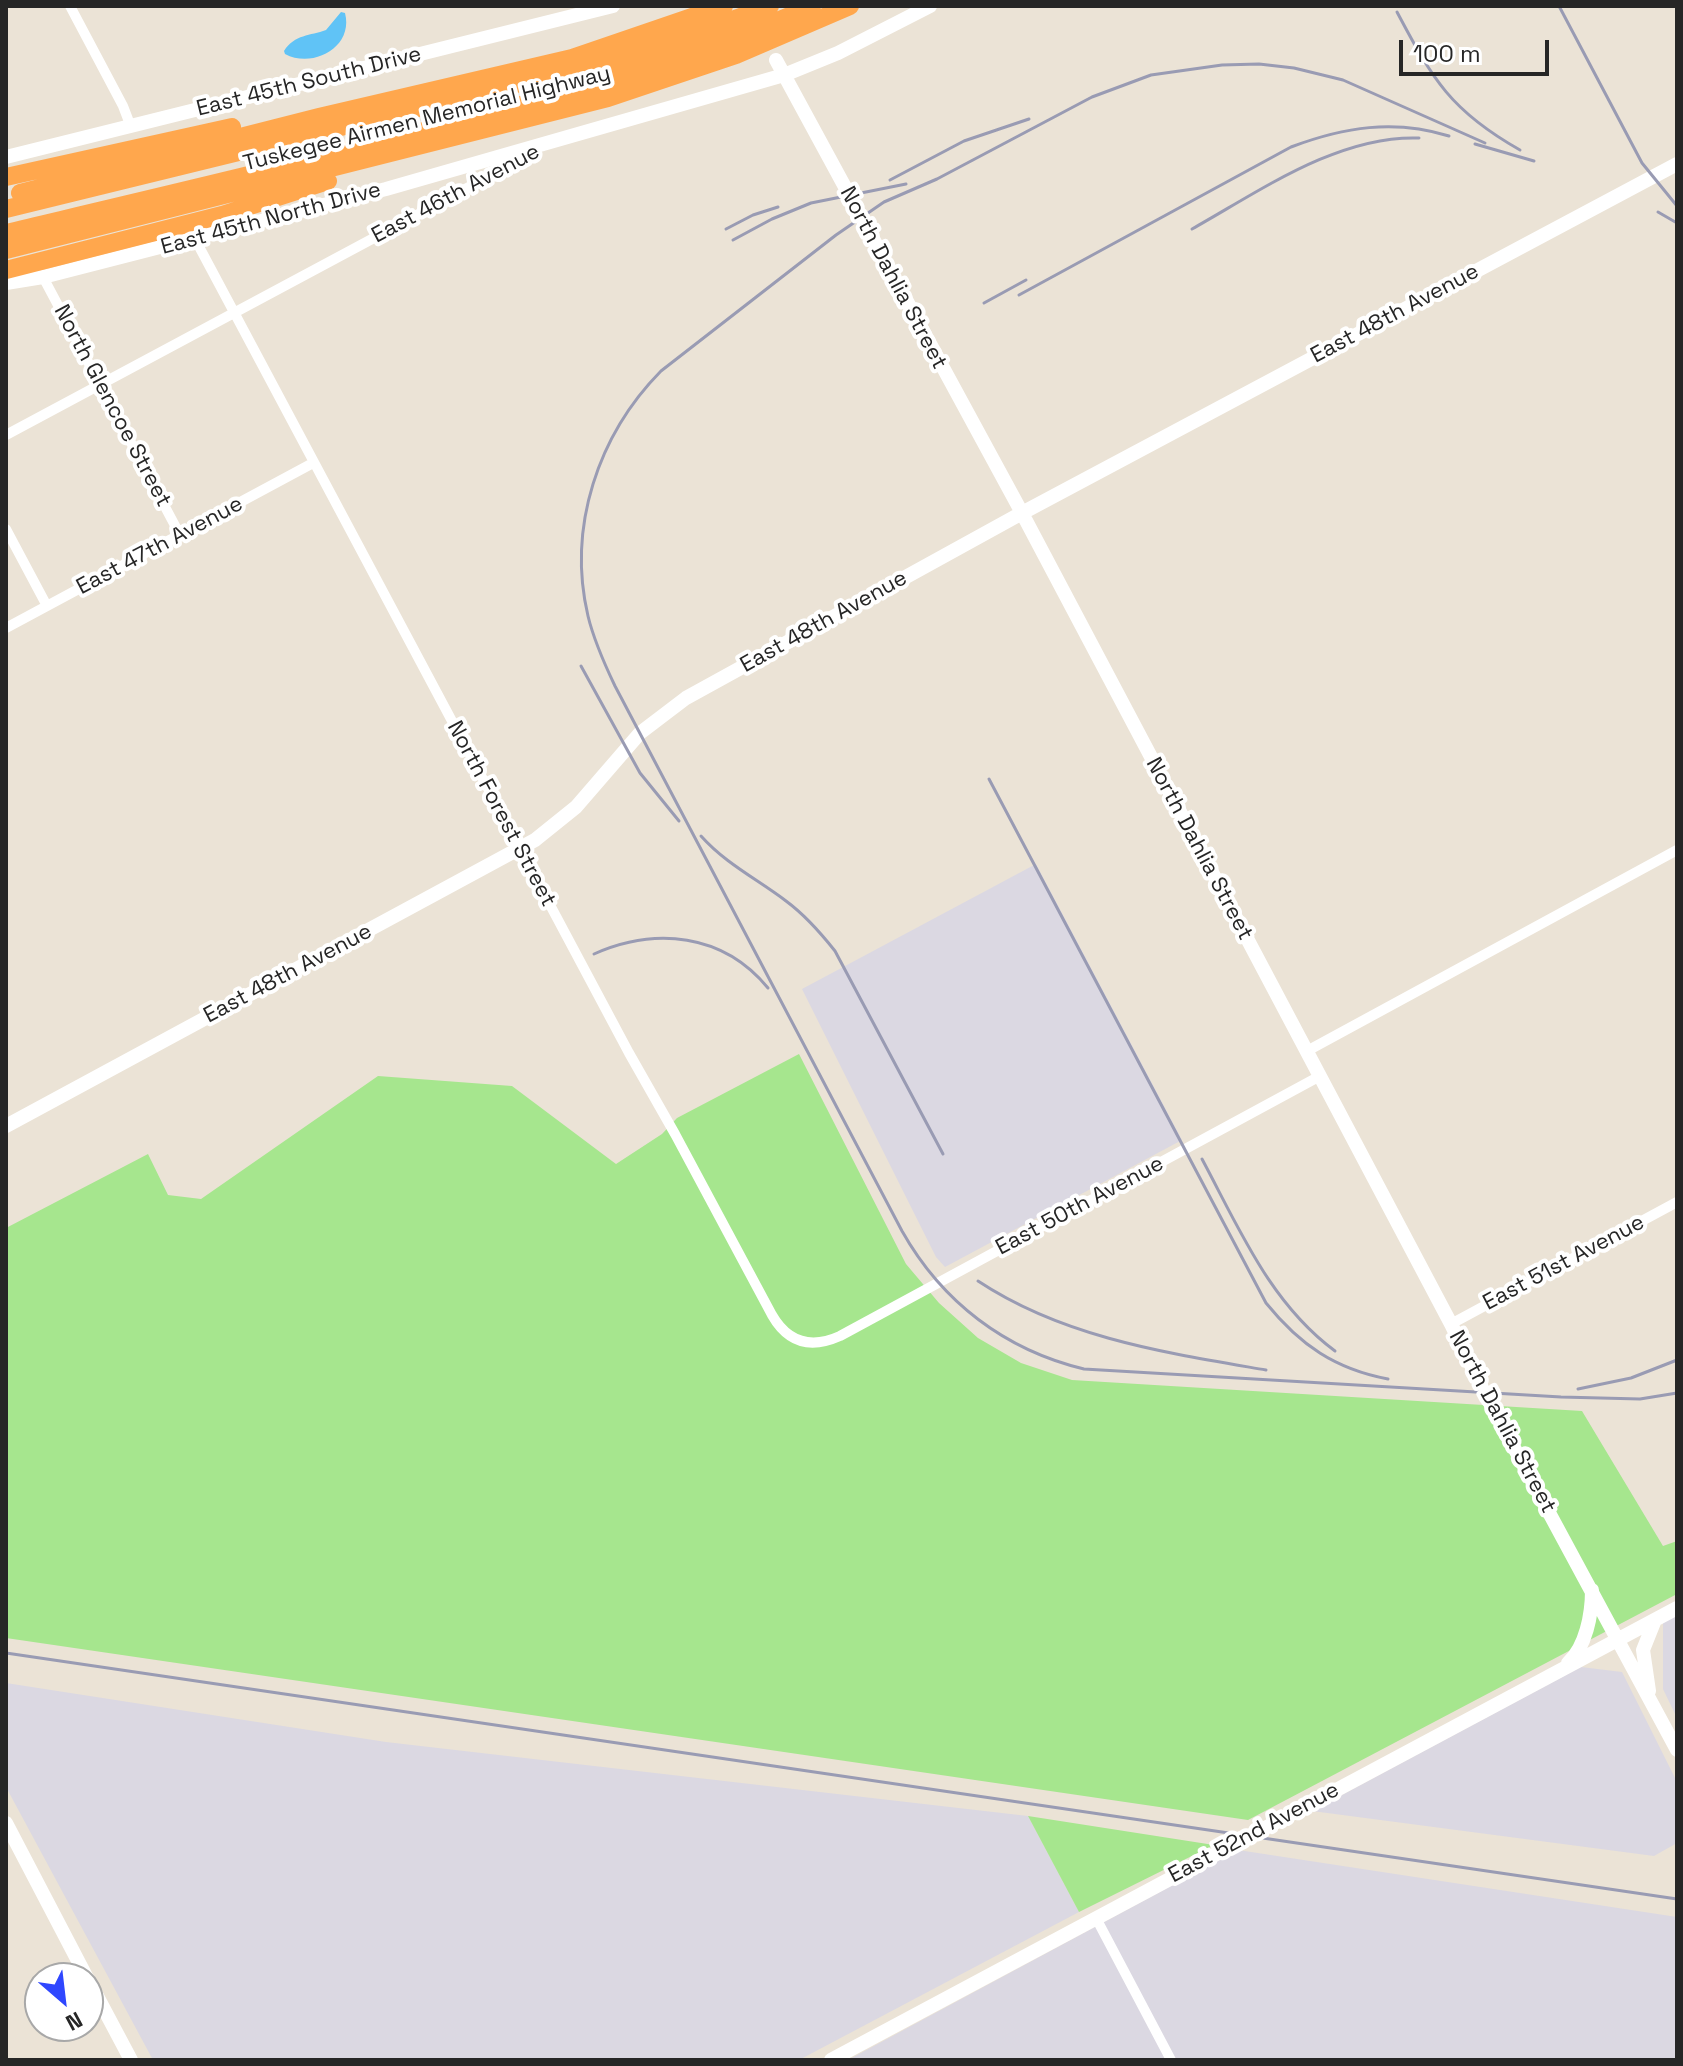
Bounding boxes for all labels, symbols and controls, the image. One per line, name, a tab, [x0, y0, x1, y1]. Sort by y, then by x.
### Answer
scale bar	[1403, 24, 1553, 74]
text: 100 m	[1413, 38, 1481, 69]
street label: East 45th South Drive	[194, 41, 424, 123]
street label: Tuskegee Airmen Memorial Highway	[241, 61, 613, 177]
street label: East 46th Avenue	[368, 139, 544, 249]
street label: East 45th North Drive	[158, 177, 384, 261]
street label: North Dahlia Street	[834, 182, 952, 374]
street label: East 48th Avenue	[1306, 259, 1484, 369]
street label: North Glencoe Street	[48, 301, 176, 511]
street label: East 47th Avenue	[72, 491, 248, 601]
street label: East 48th Avenue	[736, 565, 912, 679]
street label: North Forest Street	[441, 717, 561, 911]
street label: North Dahlia Street	[1140, 753, 1258, 945]
street label: East 48th Avenue	[199, 919, 377, 1029]
street label: East 50th Avenue	[992, 1151, 1168, 1261]
street label: East 51st Avenue	[1479, 1209, 1649, 1317]
street label: North Dahlia Street	[1443, 1326, 1561, 1518]
street label: East 52nd Avenue	[1164, 1777, 1344, 1889]
north arrow	[24, 1962, 104, 2042]
text: N	[61, 2006, 87, 2037]

